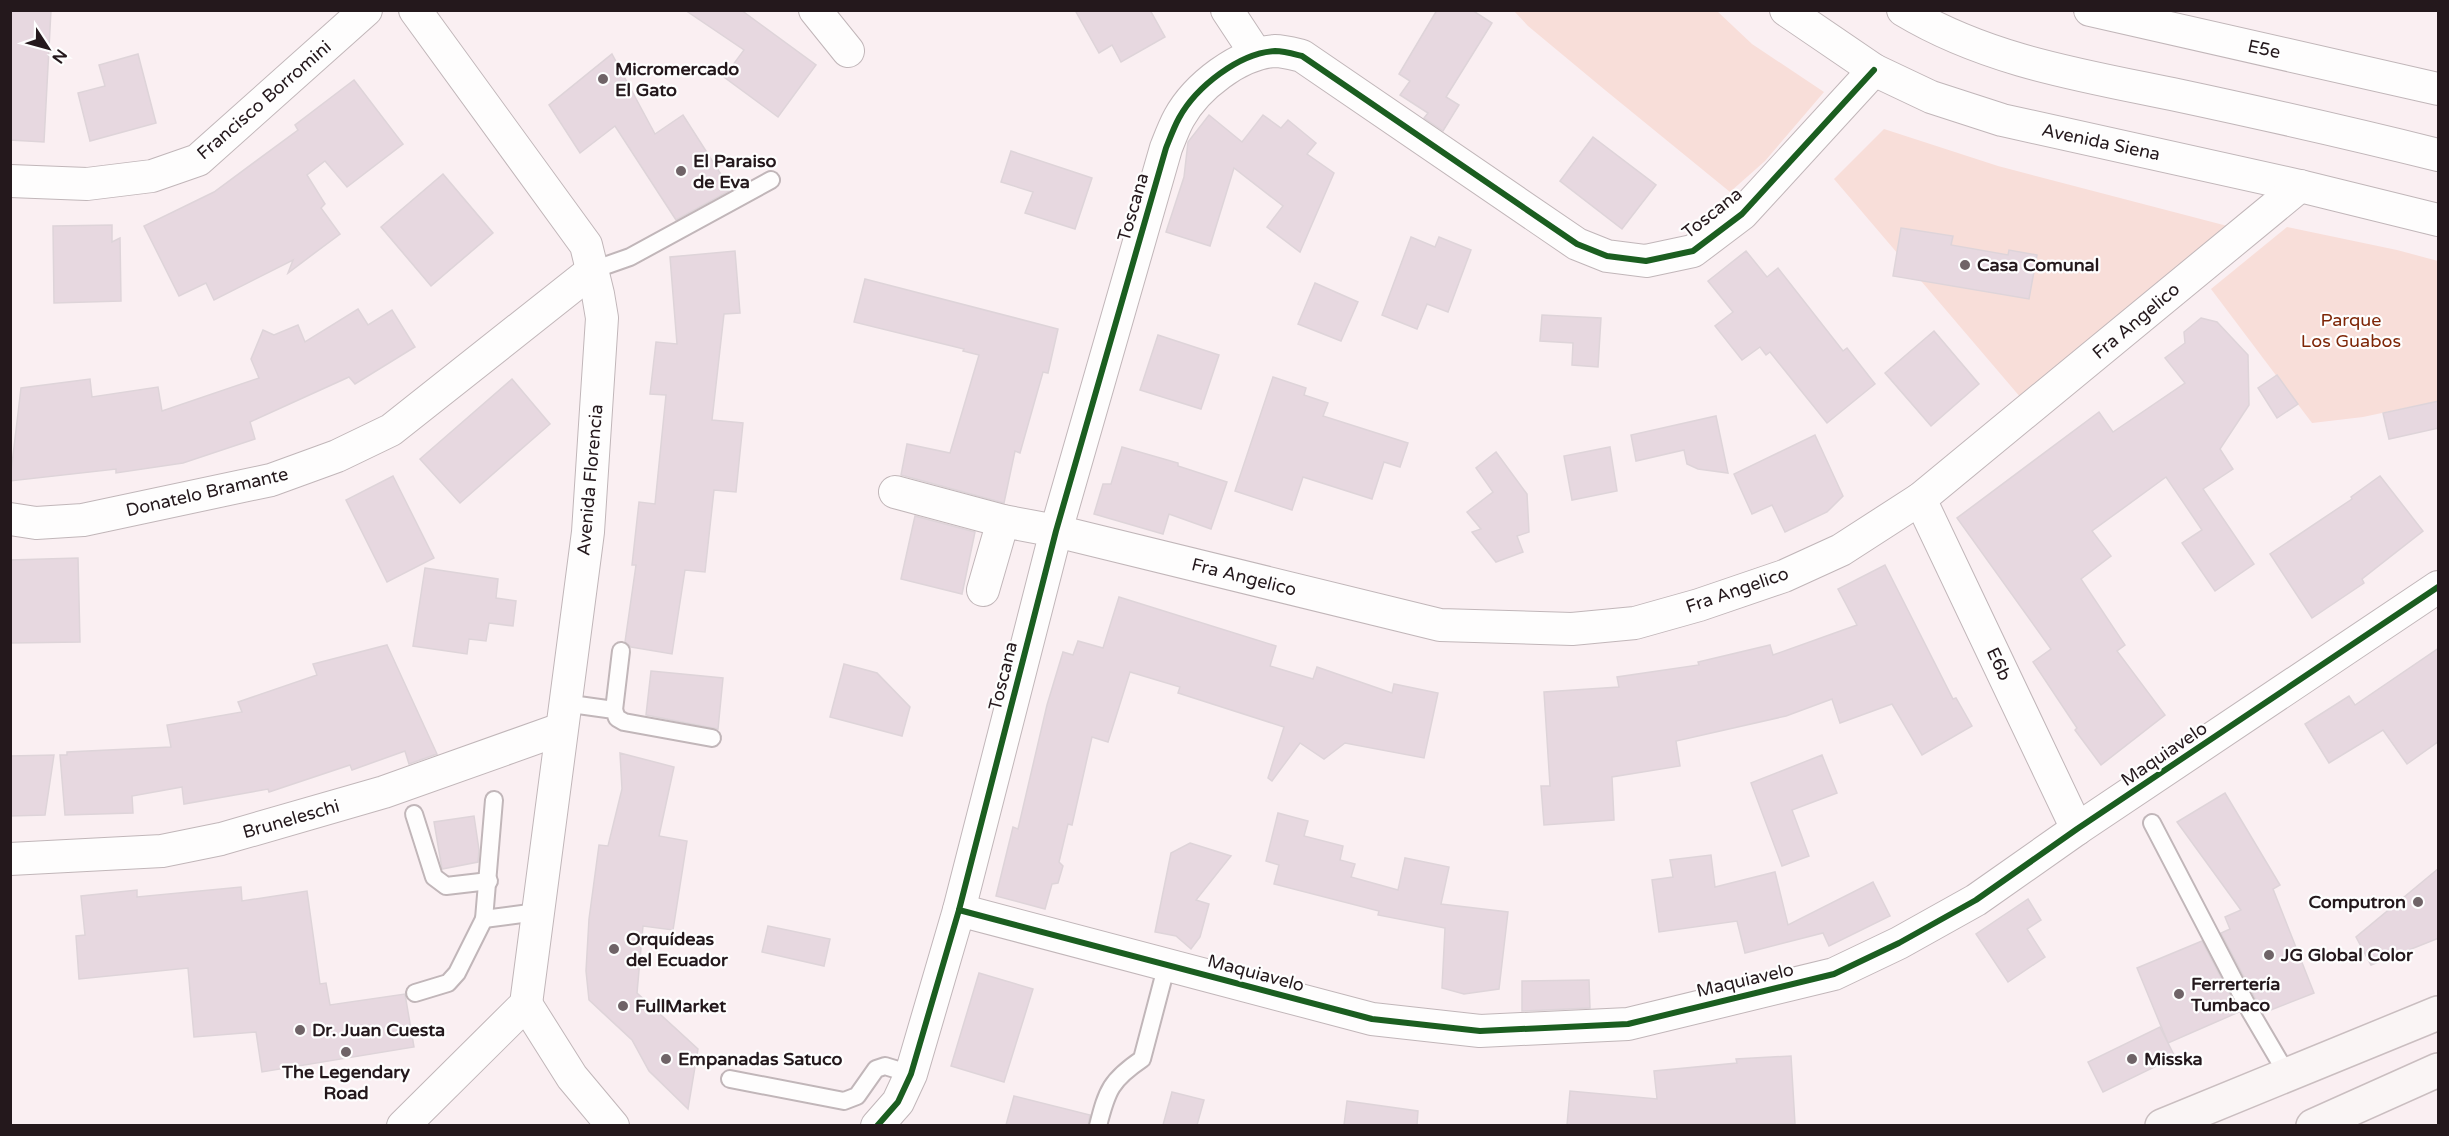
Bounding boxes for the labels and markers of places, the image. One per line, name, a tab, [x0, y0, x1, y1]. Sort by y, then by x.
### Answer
place label: Micromercado El Gato	[615, 58, 739, 101]
marker: Micromercado El Gato	[596, 72, 610, 86]
place label: El Paraiso de Eva	[693, 150, 777, 193]
marker: El Paraiso de Eva	[674, 164, 688, 178]
place label: Casa Comunal	[1977, 254, 2099, 276]
marker: Casa Comunal	[1958, 258, 1972, 272]
place label: Computron	[2309, 891, 2406, 913]
marker: Computron	[2411, 895, 2425, 909]
place label: Orquídeas del Ecuador	[626, 928, 729, 971]
marker: Orquídeas del Ecuador	[607, 942, 621, 956]
place label: JG Global Color	[2280, 944, 2414, 966]
marker: JG Global Color	[2262, 948, 2276, 962]
place label: Ferrertería Tumbaco	[2190, 973, 2280, 1016]
marker: Ferrertería Tumbaco	[2172, 987, 2186, 1001]
place label: FullMarket	[635, 995, 726, 1017]
marker: FullMarket	[616, 999, 630, 1013]
place label: Dr. Juan Cuesta	[312, 1019, 445, 1041]
marker: Dr. Juan Cuesta	[293, 1023, 307, 1037]
marker: The Legendary Road	[339, 1045, 353, 1059]
place label: Empanadas Satuco	[678, 1048, 843, 1070]
place label: Misska	[2144, 1048, 2203, 1070]
marker: Empanadas Satuco	[659, 1052, 673, 1066]
marker: Misska	[2125, 1052, 2139, 1066]
place label: The Legendary Road	[281, 1061, 410, 1104]

